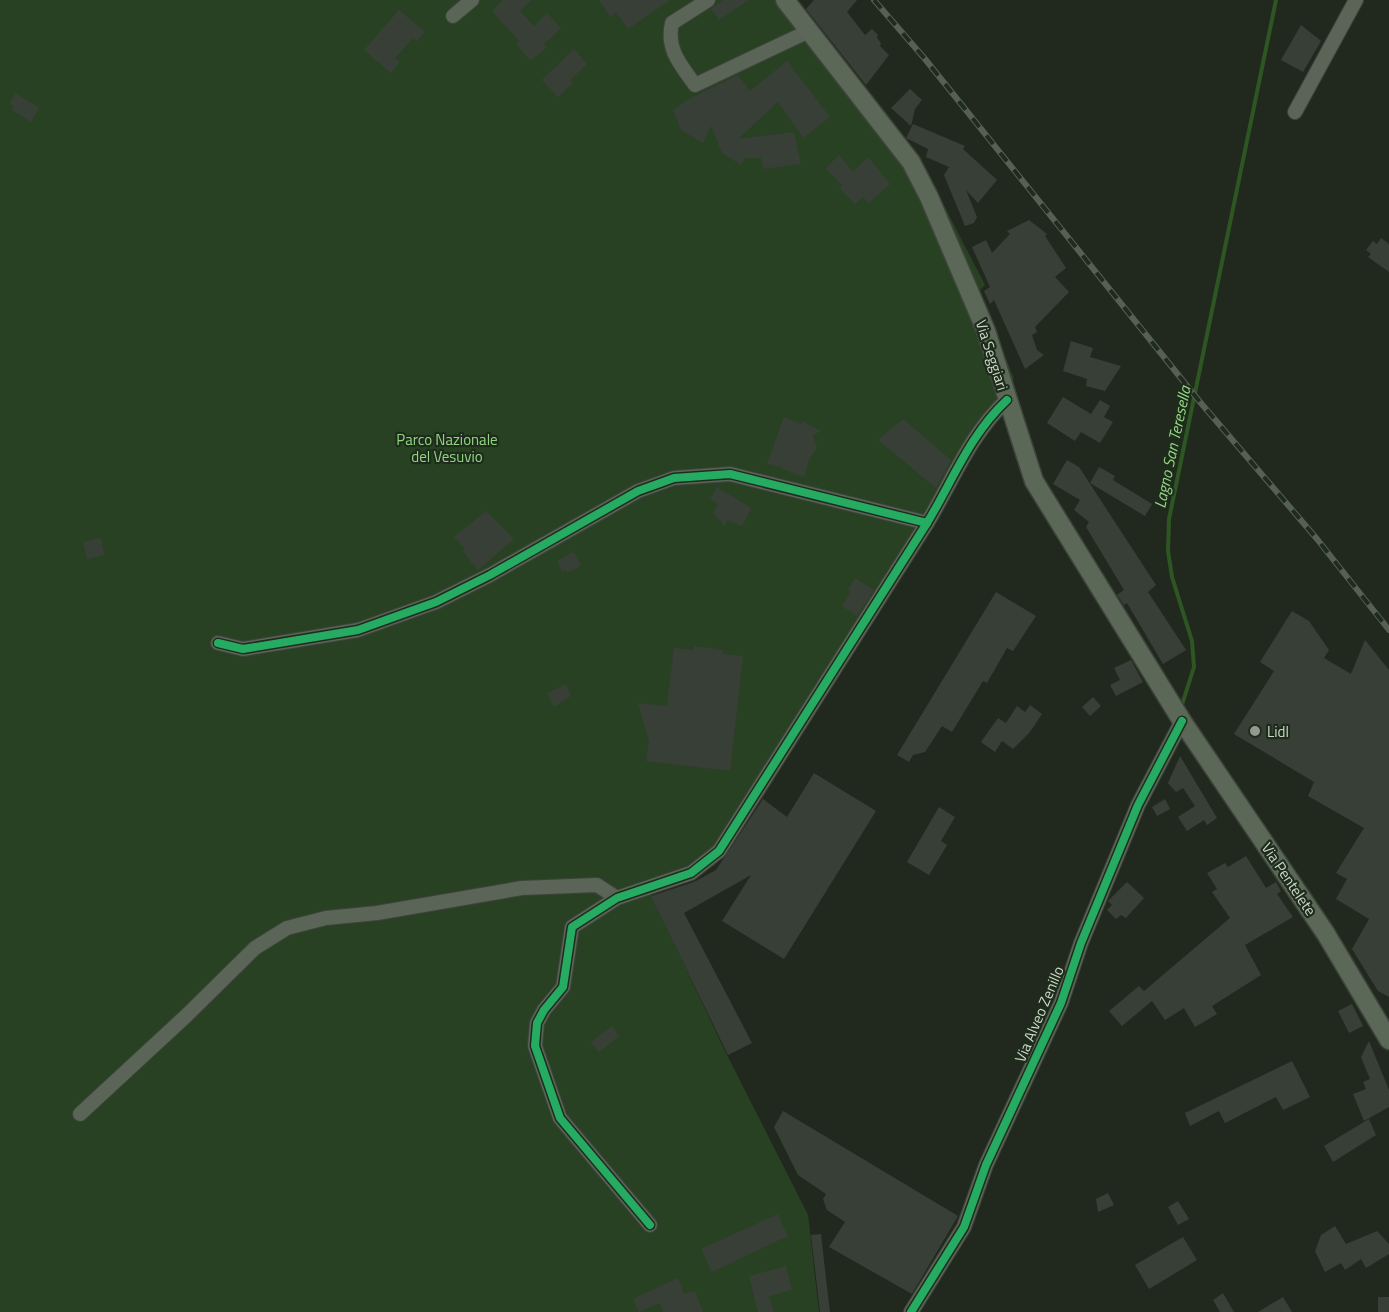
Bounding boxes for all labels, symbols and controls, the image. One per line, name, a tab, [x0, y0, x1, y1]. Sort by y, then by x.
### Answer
street label: Via Seggiari	[970, 317, 1014, 393]
water label: Lagno San Teresella	[1147, 383, 1197, 510]
park label: Parco Nazionale del Vesuvio	[396, 428, 498, 468]
place label: Lidl	[1267, 720, 1289, 743]
marker: Lidl	[1248, 724, 1262, 738]
street label: Via Pentelete	[1256, 838, 1322, 920]
street label: Via Alveo Zenillo	[1008, 962, 1070, 1066]

